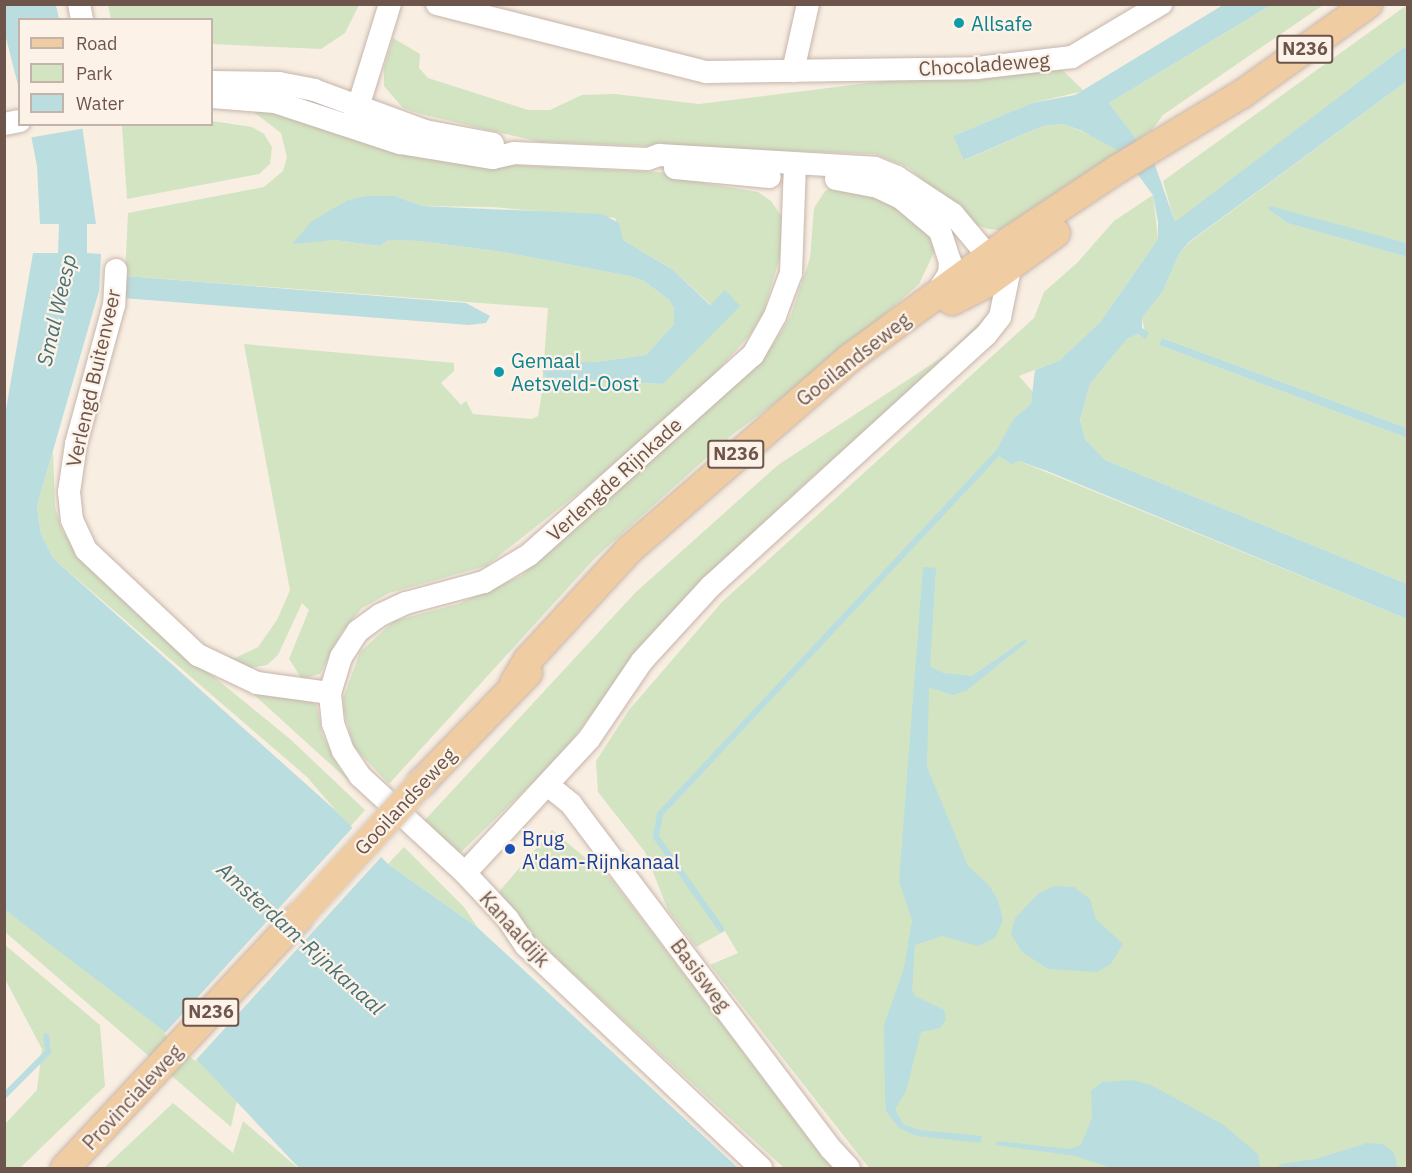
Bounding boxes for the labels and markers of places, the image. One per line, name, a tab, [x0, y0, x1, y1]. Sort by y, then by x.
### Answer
place label: Allsafe	[971, 11, 1032, 35]
marker: Allsafe	[952, 16, 966, 30]
place label: Gemaal Aetsveld-Oost	[511, 348, 639, 395]
marker: Gemaal Aetsveld-Oost	[492, 365, 506, 379]
place label: Brug A'dam-Rijnkanaal	[522, 826, 679, 873]
marker: Brug A'dam-Rijnkanaal	[503, 842, 517, 856]

